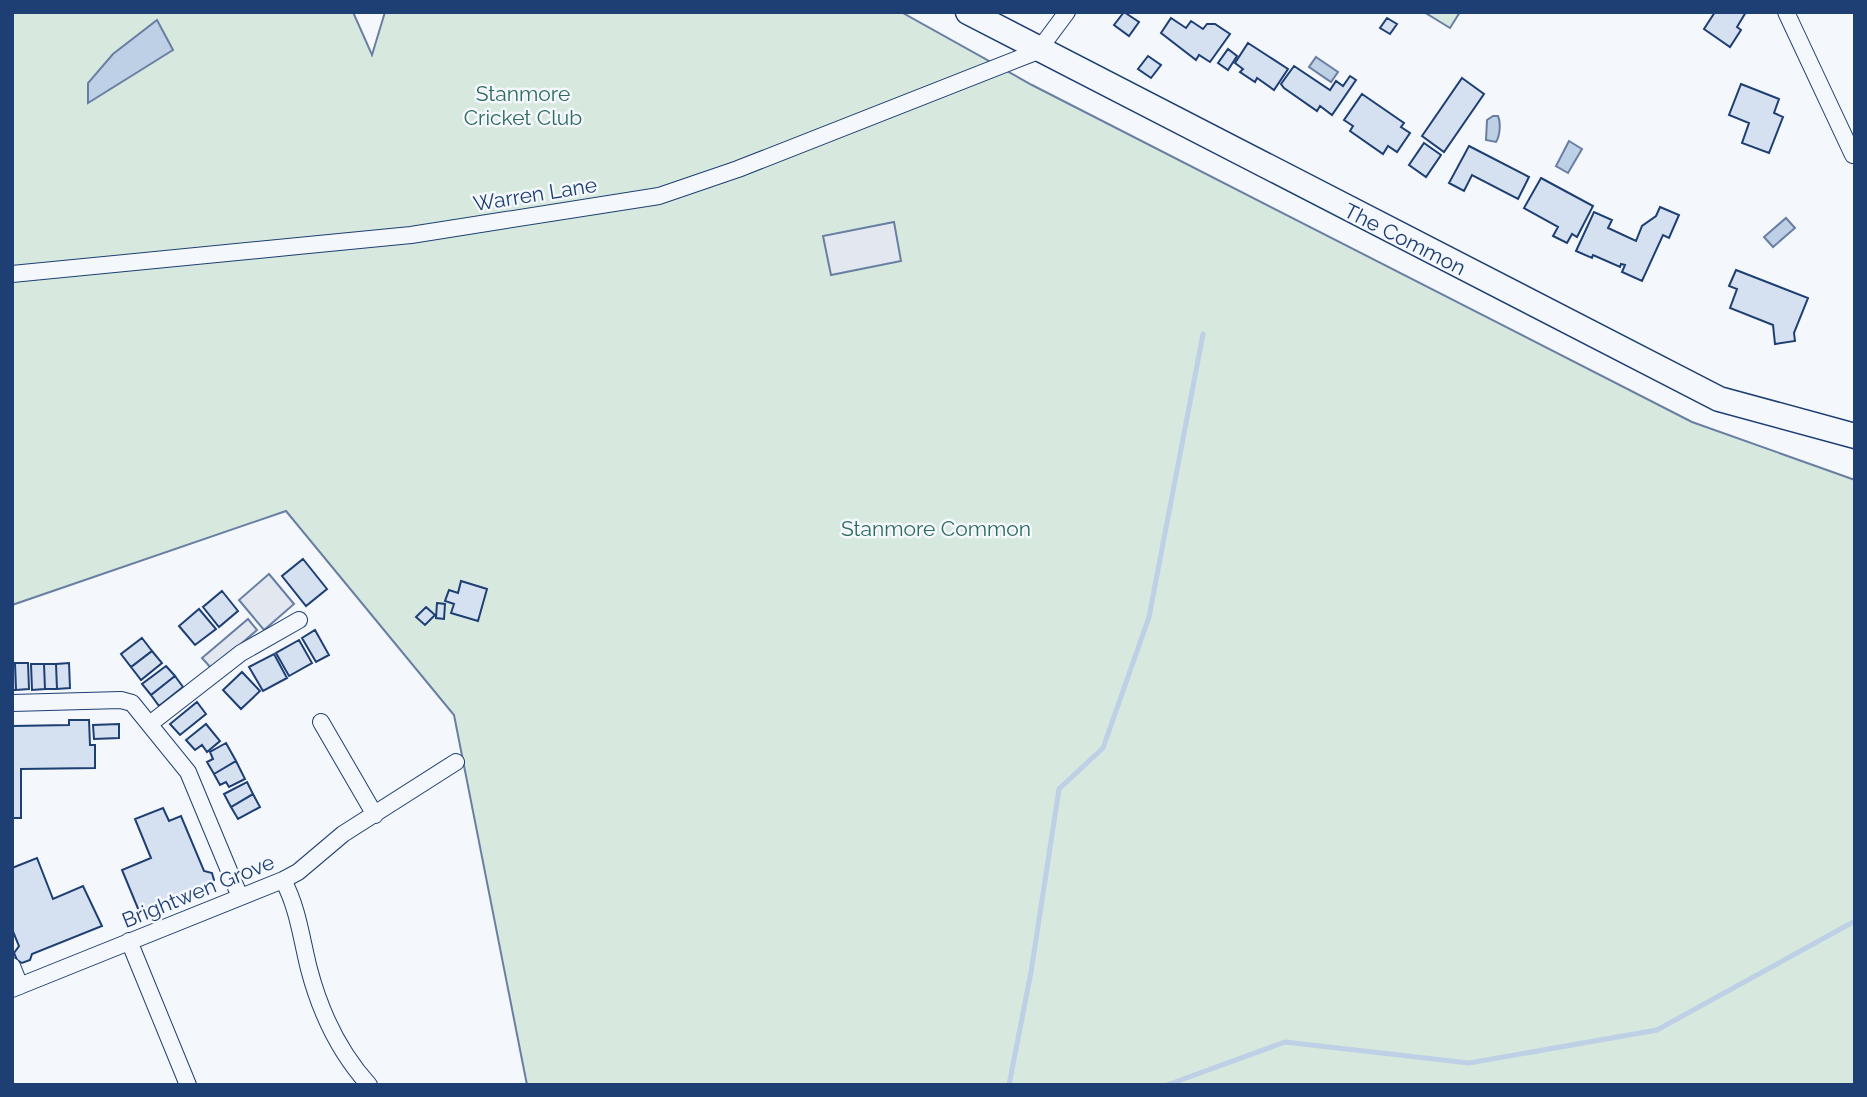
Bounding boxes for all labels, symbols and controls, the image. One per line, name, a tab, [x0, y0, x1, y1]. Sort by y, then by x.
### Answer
park label: Stanmore Cricket Club	[464, 81, 582, 130]
street label: Warren Lane	[471, 172, 599, 216]
street label: The Common	[1340, 198, 1470, 280]
park label: Stanmore Common	[841, 516, 1031, 541]
street label: Brightwen Grove	[118, 849, 278, 933]

